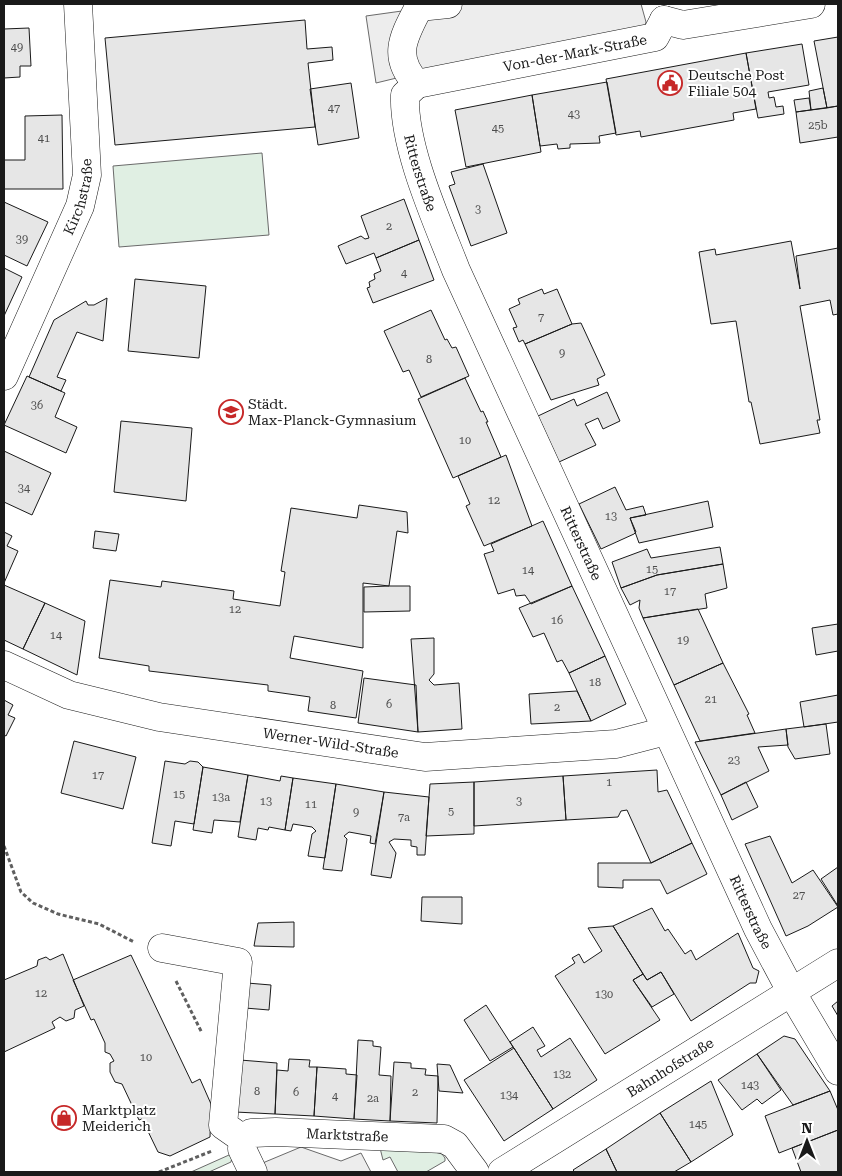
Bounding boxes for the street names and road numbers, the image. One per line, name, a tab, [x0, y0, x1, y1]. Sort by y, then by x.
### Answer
street label: Von-der-Mark-Straße	[502, 31, 648, 75]
street label: Ritterstraße	[401, 133, 440, 214]
street label: Kirchstraße	[60, 158, 95, 237]
street label: Ritterstraße	[557, 504, 605, 583]
street label: Werner-Wild-Straße	[262, 725, 400, 761]
street label: Ritterstraße	[726, 873, 775, 952]
street label: Bahnhofstraße	[624, 1034, 717, 1100]
street label: Marktstraße	[306, 1125, 389, 1145]

